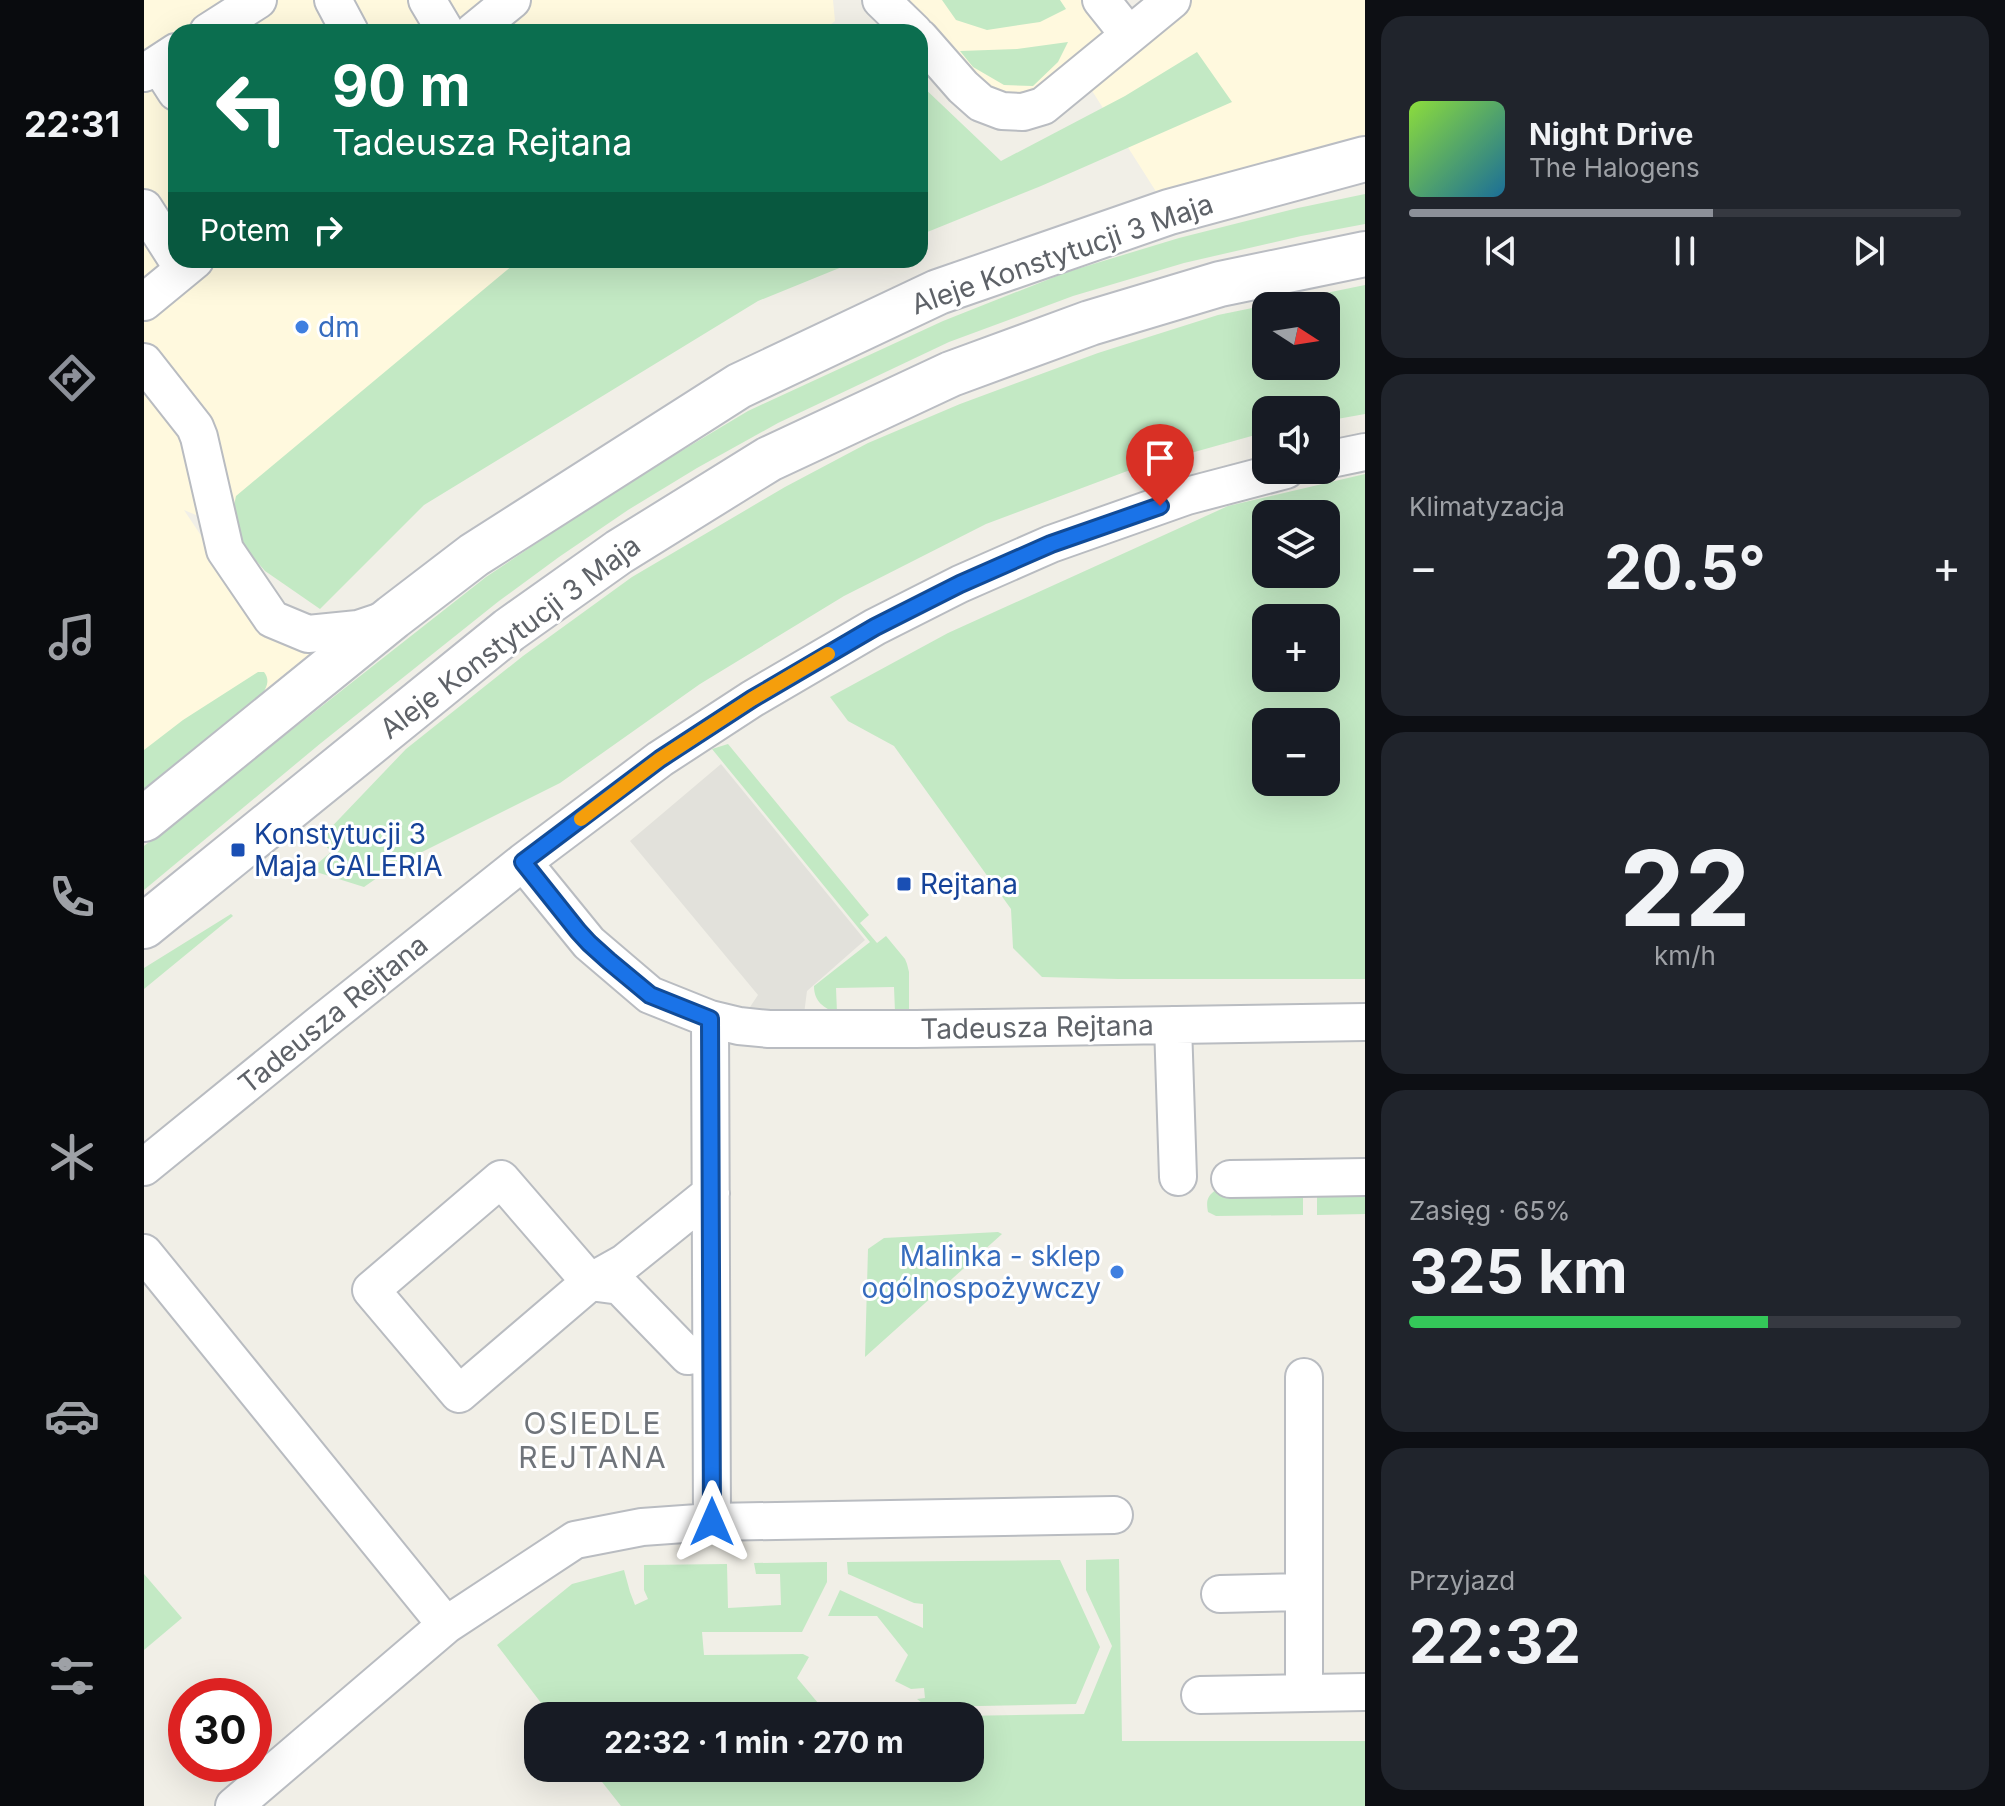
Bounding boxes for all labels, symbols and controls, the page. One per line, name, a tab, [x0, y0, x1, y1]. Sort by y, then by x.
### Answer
text: 90 m	[332, 52, 471, 120]
icon: left	[200, 56, 304, 160]
text: 22:31	[24, 102, 120, 146]
text: Night Drive	[1529, 116, 1693, 152]
text: Tadeusza Rejtana	[332, 120, 632, 164]
text: The Halogens	[1529, 152, 1700, 183]
street label: Aleje Konstytucji 3 Maja	[907, 186, 1217, 322]
icon: right	[306, 208, 350, 252]
text: Potem	[200, 212, 290, 248]
icon: previous	[1479, 229, 1523, 273]
icon: pause	[1663, 229, 1707, 273]
icon: next	[1847, 229, 1891, 273]
north arrow	[1252, 292, 1340, 380]
map controls	[1252, 292, 1340, 796]
place label: dm	[318, 310, 360, 344]
marker: dm	[293, 318, 311, 336]
icon: directions	[44, 350, 100, 406]
button: sound	[1252, 396, 1340, 484]
pin	[1126, 424, 1194, 506]
icon: arrive	[1138, 436, 1182, 480]
text: Klimatyzacja	[1409, 491, 1565, 522]
button: layers	[1252, 500, 1340, 588]
street label: Aleje Konstytucji 3 Maja	[373, 528, 647, 746]
text: 20.5°	[1604, 531, 1766, 603]
text: −	[1409, 540, 1438, 594]
text: +	[1932, 540, 1961, 594]
button: +	[1252, 604, 1340, 692]
icon: music	[44, 609, 100, 665]
button: −	[1252, 708, 1340, 796]
place label: Konstytucji 3 Maja GALERIA	[254, 817, 443, 883]
text: 22	[1619, 825, 1751, 951]
marker: Konstytucji 3 Maja GALERIA	[229, 841, 247, 859]
place label: Rejtana	[920, 867, 1018, 901]
icon: phone	[44, 869, 100, 925]
marker: Rejtana	[895, 875, 913, 893]
street label: Tadeusza Rejtana	[232, 927, 434, 1101]
text: km/h	[1654, 940, 1716, 971]
street label: Tadeusza Rejtana	[920, 1008, 1154, 1046]
icon: climate	[44, 1129, 100, 1185]
text: Zasięg · 65%	[1409, 1195, 1571, 1226]
text: 325 km	[1409, 1235, 1628, 1307]
place label: Malinka - sklep ogólnospożywczy	[861, 1239, 1101, 1305]
marker: Malinka - sklep ogólnospożywczy	[1108, 1263, 1126, 1281]
icon: car	[44, 1388, 100, 1444]
district label: OSIEDLE REJTANA	[518, 1405, 668, 1475]
position arrow	[670, 1480, 754, 1564]
text: Przyjazd	[1409, 1565, 1515, 1596]
text: 22:32	[1409, 1605, 1581, 1677]
icon: filters	[44, 1648, 100, 1704]
speed limit sign: 30	[168, 1678, 272, 1782]
text: 22:32 · 1 min · 270 m	[604, 1724, 904, 1760]

